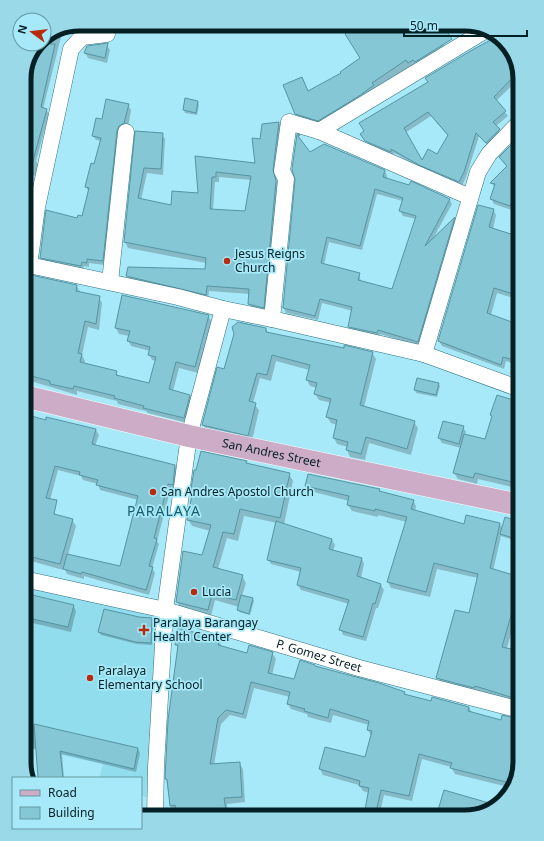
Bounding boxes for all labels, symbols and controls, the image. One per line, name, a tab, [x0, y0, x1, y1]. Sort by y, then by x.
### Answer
north arrow	[12, 12, 52, 52]
scale bar	[404, 12, 527, 38]
text: 50 m	[410, 17, 438, 34]
text: N	[13, 23, 30, 36]
place label: Jesus Reigns Church	[234, 245, 305, 276]
marker: Jesus Reigns Church	[222, 256, 232, 266]
street label: San Andres Street	[221, 434, 323, 471]
place label: San Andres Apostol Church	[161, 483, 314, 500]
marker: San Andres Apostol Church	[148, 487, 158, 497]
district label: PARALAYA	[127, 501, 201, 520]
place label: Lucia	[202, 583, 231, 600]
marker: Lucia	[189, 587, 199, 597]
place label: Paralaya Barangay Health Center	[153, 614, 259, 645]
marker: Paralaya Barangay Health Center	[138, 624, 150, 636]
street label: P. Gomez Street	[274, 635, 364, 676]
place label: Paralaya Elementary School	[98, 662, 203, 693]
marker: Paralaya Elementary School	[85, 673, 95, 683]
legend	[12, 777, 142, 829]
text: Road	[48, 784, 77, 801]
text: Building	[48, 804, 95, 821]

